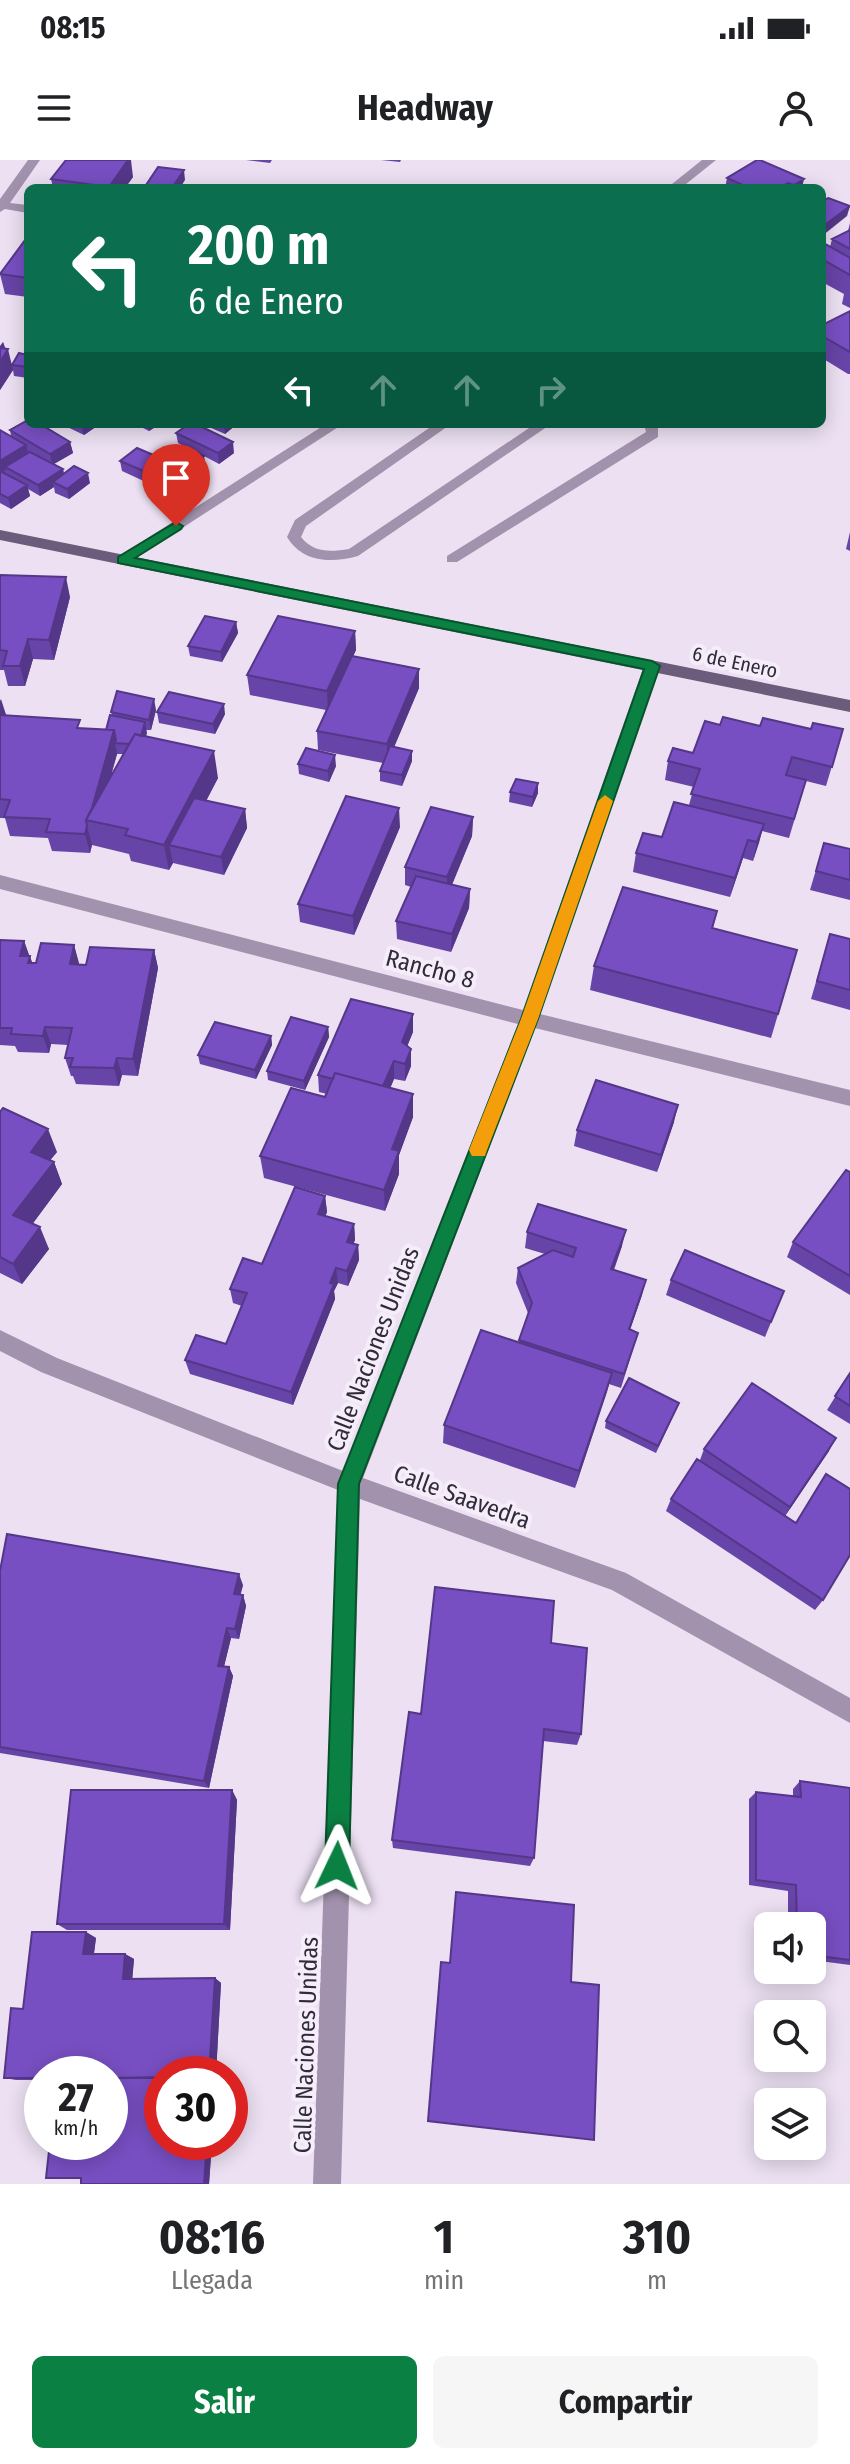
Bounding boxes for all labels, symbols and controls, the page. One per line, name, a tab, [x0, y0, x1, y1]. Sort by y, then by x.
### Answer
text: 08:15	[40, 10, 106, 46]
icon: menu	[32, 86, 76, 130]
text: Headway	[357, 86, 493, 130]
icon: person	[774, 86, 818, 130]
text: 200 m	[188, 212, 329, 279]
icon: left	[56, 216, 160, 320]
text: 6 de Enero	[188, 280, 344, 324]
icon: left	[277, 368, 321, 412]
icon: ahead	[361, 368, 405, 412]
icon: ahead	[445, 368, 489, 412]
icon: right	[529, 368, 573, 412]
pin	[142, 444, 210, 526]
icon: arrive	[154, 456, 198, 500]
street label: 6 de Enero	[690, 641, 780, 683]
street label: Rancho 8	[383, 944, 477, 994]
street label: Calle Naciones Unidas	[321, 1243, 425, 1455]
street label: Calle Saavedra	[390, 1459, 534, 1535]
position arrow	[295, 1824, 379, 1908]
map controls	[754, 1912, 826, 2160]
button: sound	[754, 1912, 826, 1984]
street label: Calle Naciones Unidas	[288, 1936, 324, 2154]
button: search	[754, 2000, 826, 2072]
speed limit sign: 30	[144, 2056, 248, 2160]
text: 27	[58, 2074, 94, 2122]
button: layers	[754, 2088, 826, 2160]
text: km/h	[54, 2116, 98, 2140]
text: 08:16	[159, 2208, 265, 2266]
text: 1	[434, 2208, 454, 2266]
text: 310	[623, 2208, 691, 2266]
text: Llegada	[171, 2265, 253, 2296]
text: min	[424, 2265, 464, 2296]
text: m	[647, 2265, 667, 2296]
button: Salir	[32, 2356, 417, 2448]
button: Compartir	[433, 2356, 818, 2448]

